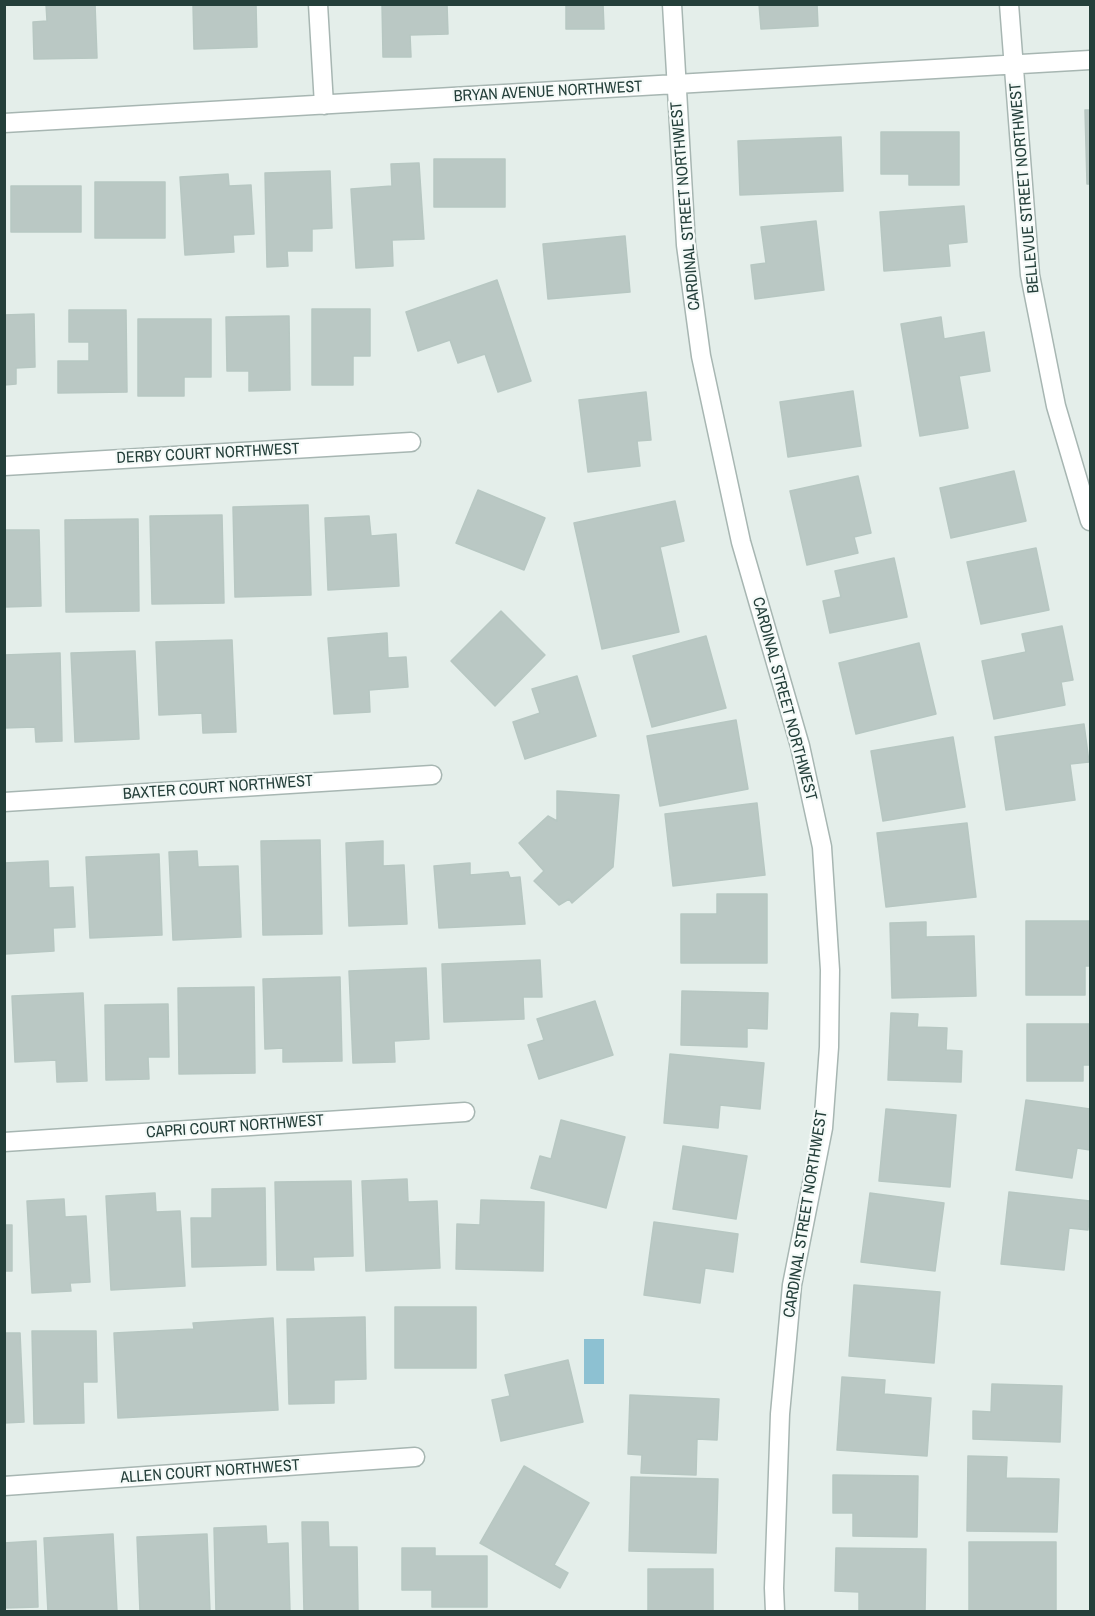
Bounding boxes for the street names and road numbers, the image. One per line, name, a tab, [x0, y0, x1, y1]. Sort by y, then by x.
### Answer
street label: BRYAN AVENUE NORTHWEST	[453, 77, 643, 107]
street label: BELLEVUE STREET NORTHWEST	[1006, 82, 1044, 294]
street label: CARDINAL STREET NORTHWEST	[667, 101, 705, 311]
street label: DERBY COURT NORTHWEST	[116, 440, 300, 468]
street label: CARDINAL STREET NORTHWEST	[748, 595, 820, 803]
street label: BAXTER COURT NORTHWEST	[122, 772, 314, 804]
street label: CARDINAL STREET NORTHWEST	[780, 1109, 832, 1319]
street label: CAPRI COURT NORTHWEST	[145, 1111, 325, 1143]
street label: ALLEN COURT NORTHWEST	[120, 1456, 300, 1488]

